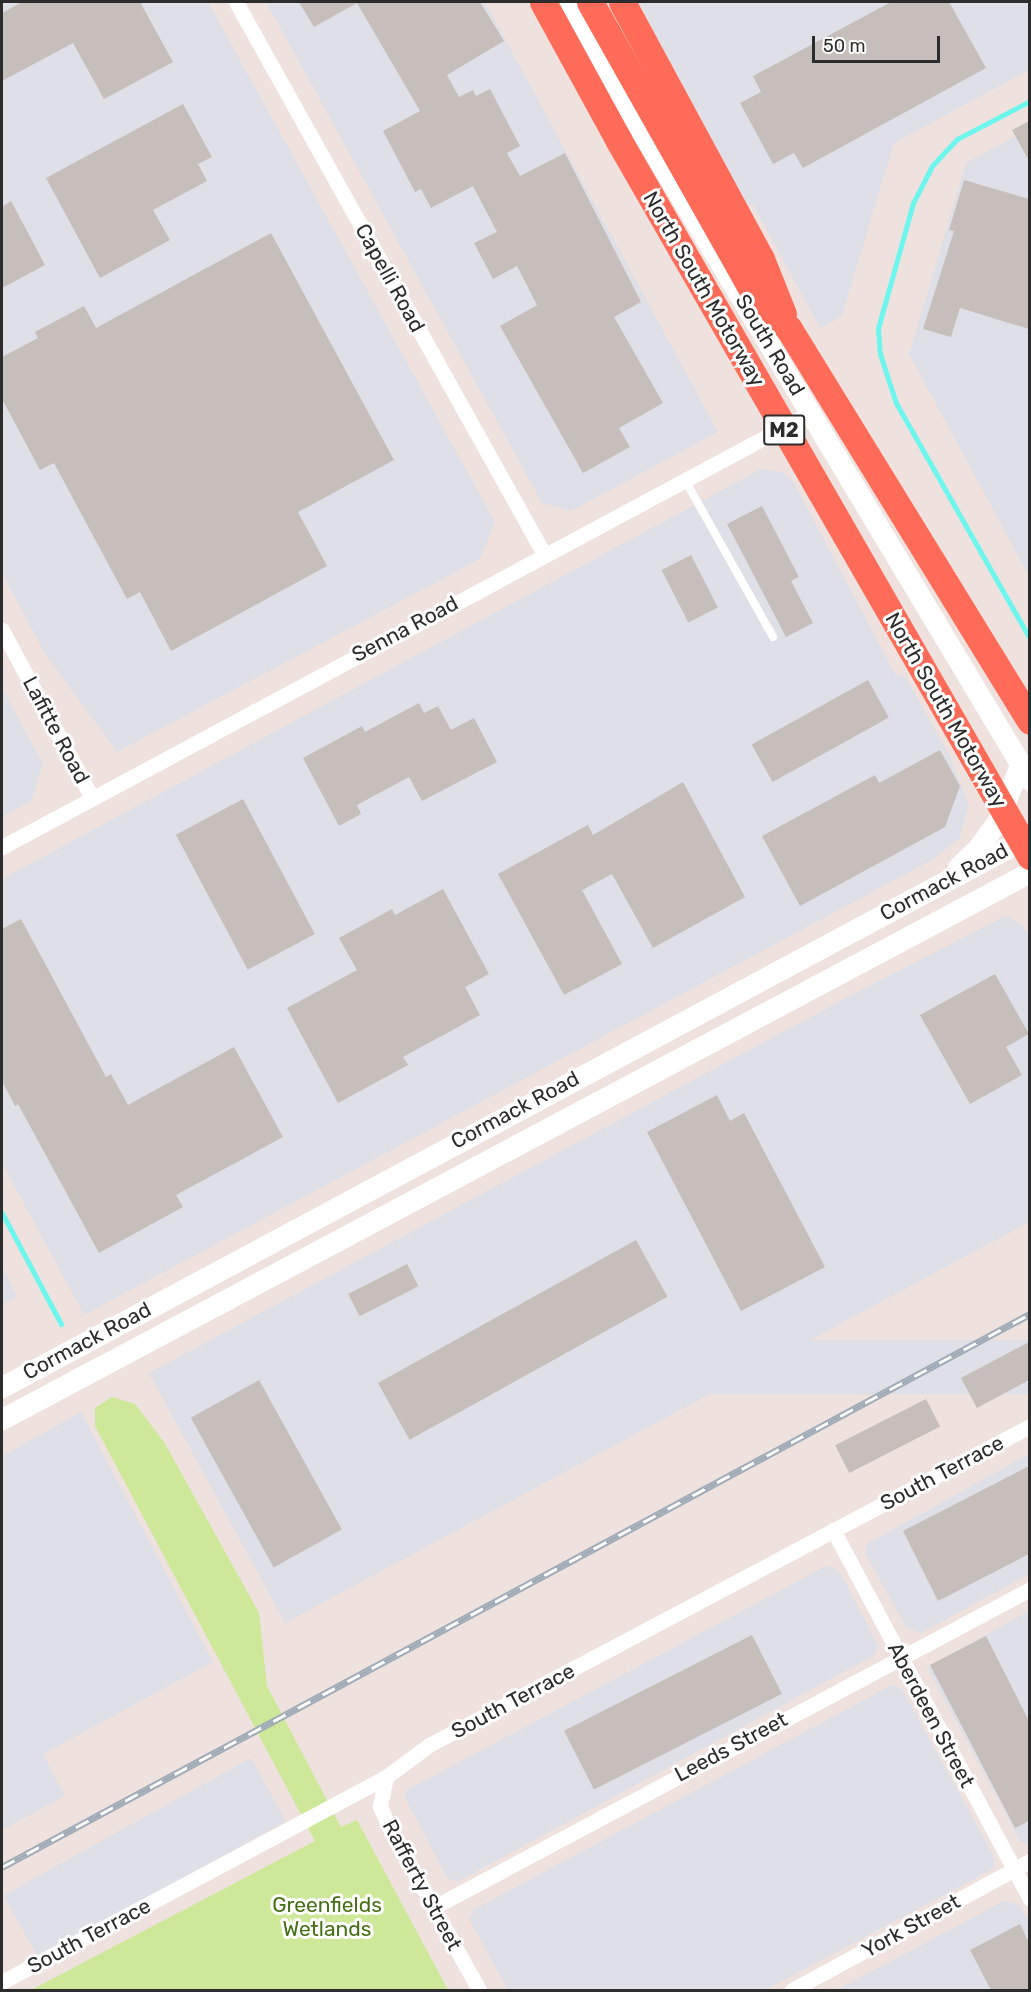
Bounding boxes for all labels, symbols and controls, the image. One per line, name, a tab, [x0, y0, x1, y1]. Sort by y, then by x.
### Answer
scale bar	[815, 24, 942, 62]
text: 50 m	[823, 35, 866, 57]
street label: North South Motorway	[638, 187, 770, 391]
street label: Capelli Road	[350, 219, 430, 337]
street label: South Road	[730, 290, 810, 400]
road number: M2	[763, 413, 805, 447]
street label: Senna Road	[348, 590, 462, 668]
street label: North South Motorway	[880, 608, 1012, 812]
street label: Lafitte Road	[17, 672, 95, 788]
street label: Cormack Road	[876, 838, 1012, 926]
street label: Cormack Road	[447, 1066, 583, 1154]
street label: Cormack Road	[19, 1297, 155, 1385]
street label: South Terrace	[876, 1430, 1008, 1516]
street label: Aberdeen Street	[882, 1638, 980, 1792]
street label: South Terrace	[447, 1658, 579, 1744]
street label: Leeds Street	[670, 1707, 792, 1787]
street label: Rafferty Street	[377, 1815, 467, 1955]
street label: York Street	[857, 1889, 965, 1963]
park label: Greenfields Wetlands	[272, 1892, 382, 1942]
street label: South Terrace	[23, 1893, 155, 1979]

